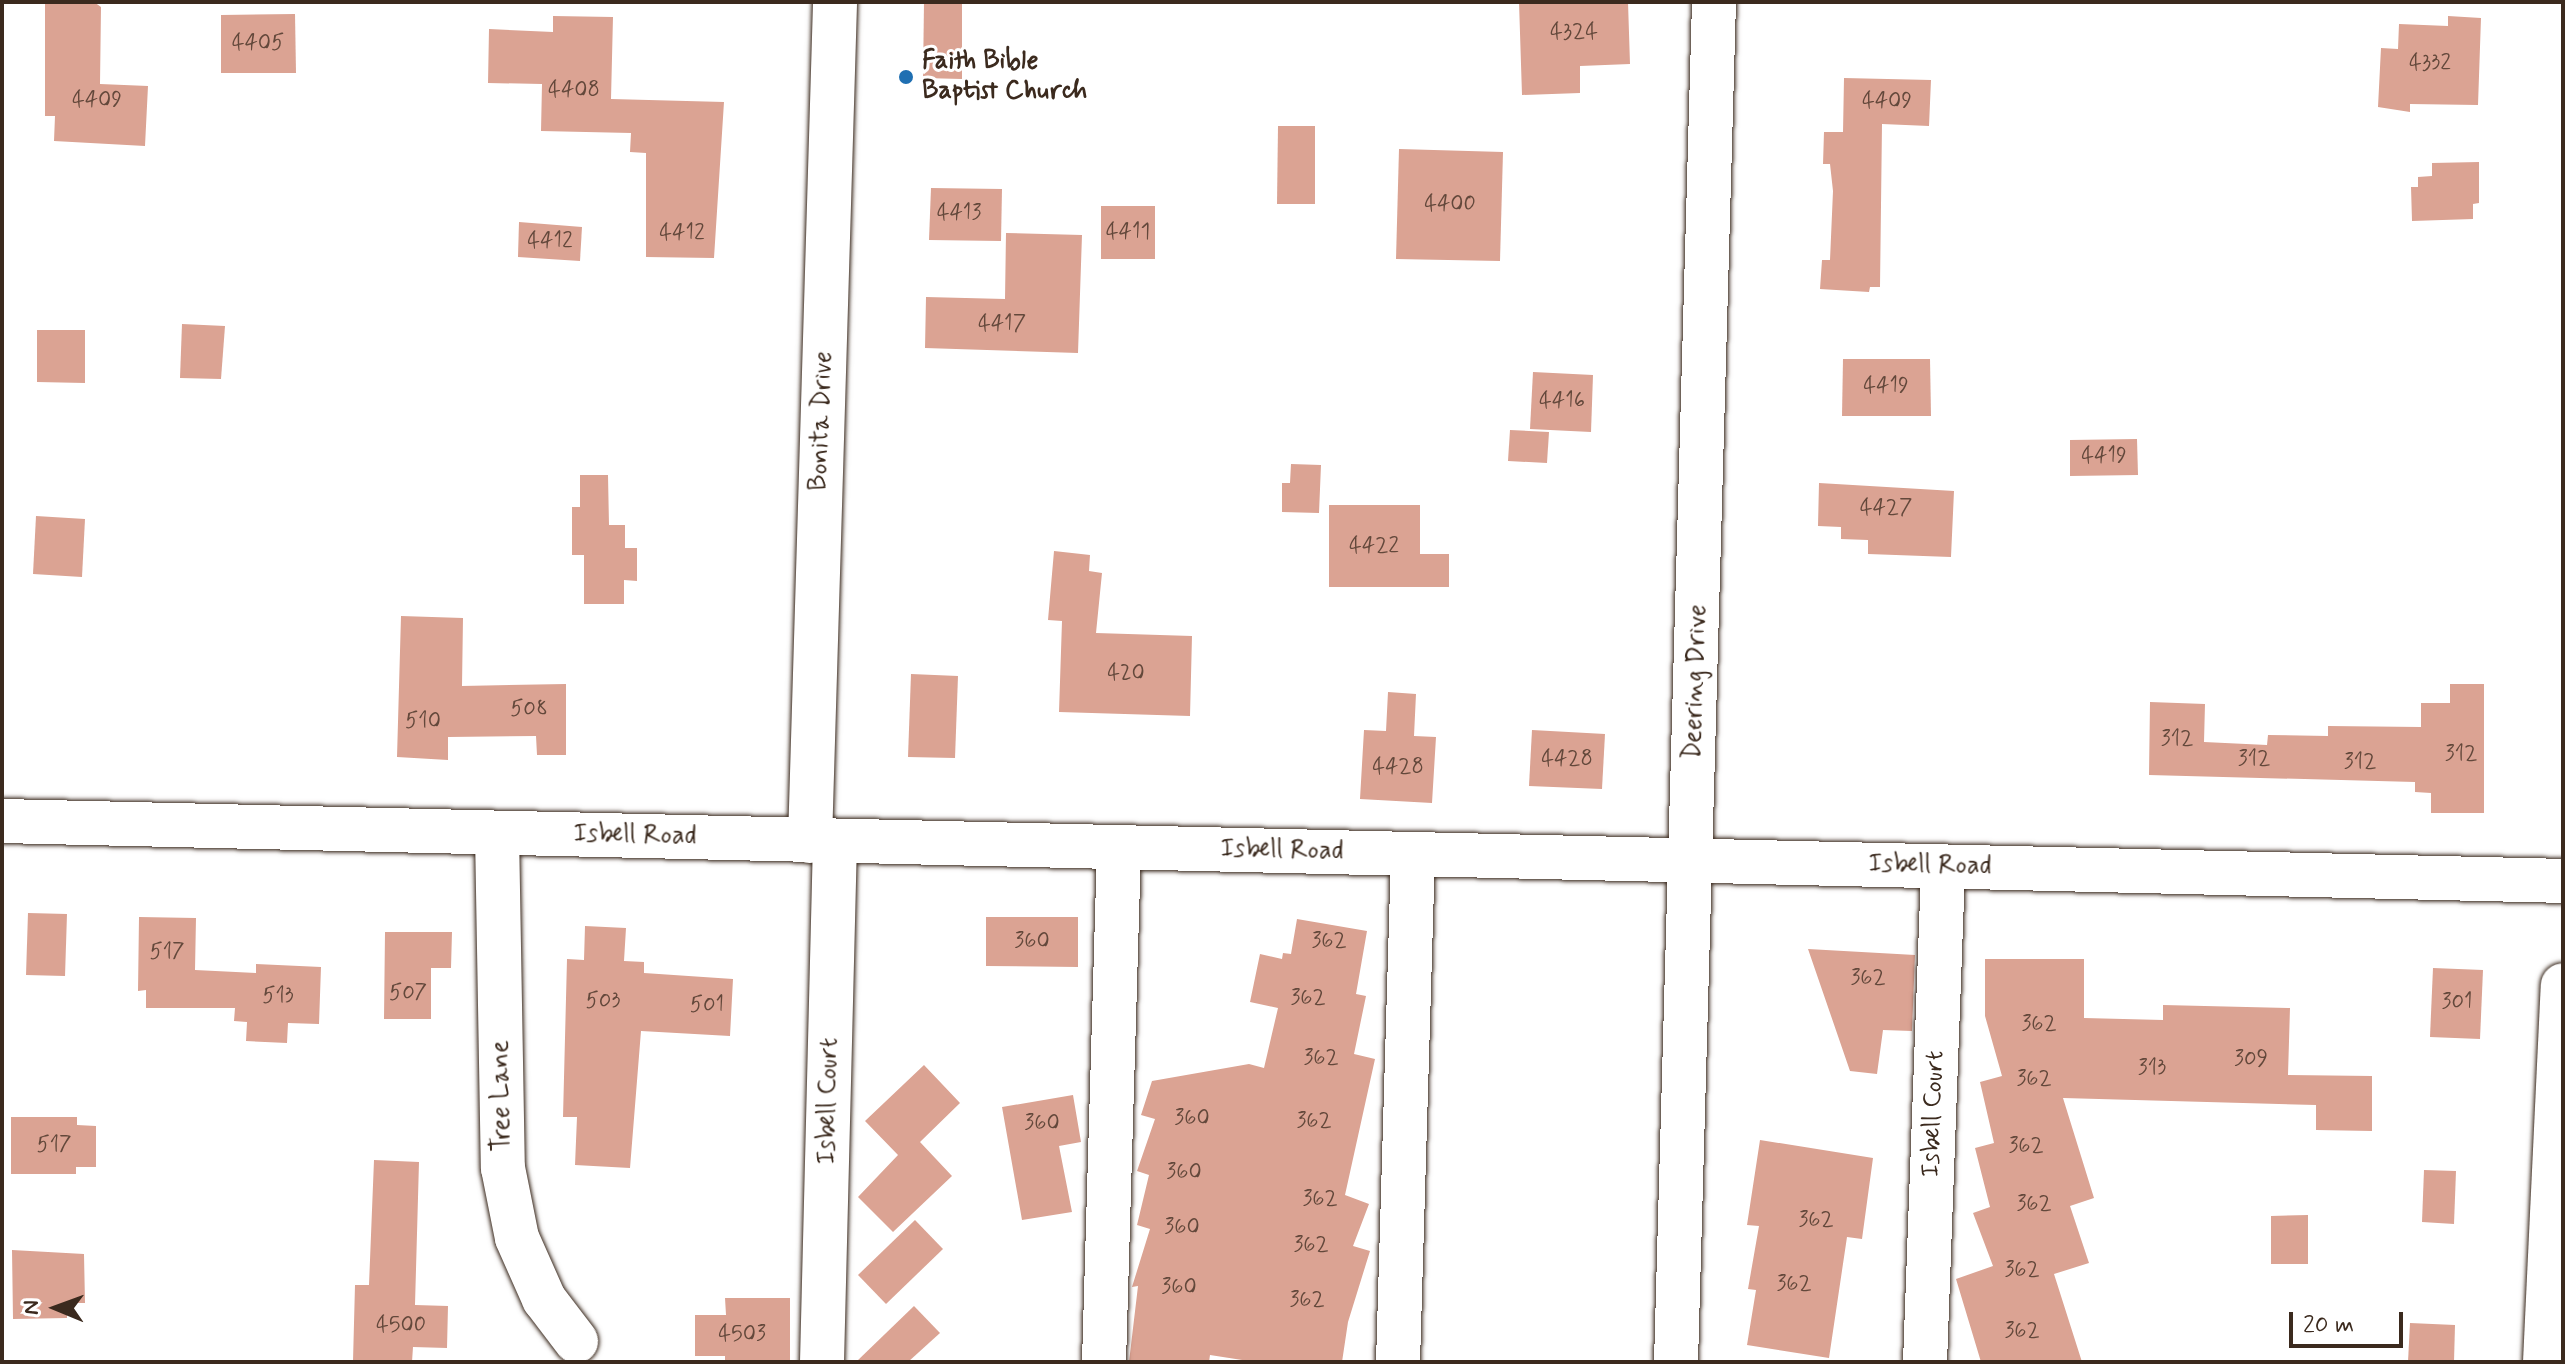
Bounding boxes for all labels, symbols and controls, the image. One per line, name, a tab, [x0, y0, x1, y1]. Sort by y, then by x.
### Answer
house number: 4324	[1550, 20, 1598, 46]
house number: 4405	[232, 31, 284, 57]
place label: Faith Bible Baptist Church	[922, 46, 1087, 108]
house number: 4332	[2409, 51, 2451, 77]
marker: Faith Bible Baptist Church	[897, 68, 915, 86]
house number: 4408	[548, 78, 600, 104]
house number: 4409	[72, 88, 122, 114]
house number: 4409	[1862, 89, 1912, 115]
house number: 4400	[1424, 192, 1476, 218]
house number: 4413	[937, 201, 981, 227]
house number: 4411	[1106, 220, 1150, 246]
house number: 4412	[659, 221, 705, 247]
house number: 4412	[527, 229, 573, 255]
house number: 4417	[978, 312, 1026, 338]
street label: Bonita Drive	[804, 351, 840, 491]
house number: 4419	[1863, 374, 1909, 400]
house number: 4416	[1539, 389, 1585, 415]
house number: 4419	[2081, 444, 2127, 470]
house number: 4427	[1860, 496, 1912, 522]
house number: 4422	[1349, 534, 1399, 560]
street label: Deering Drive	[1678, 605, 1714, 759]
house number: 420	[1107, 661, 1145, 687]
house number: 508	[510, 697, 548, 723]
house number: 510	[405, 709, 441, 735]
house number: 312	[2161, 727, 2193, 753]
house number: 312	[2445, 742, 2477, 768]
house number: 4428	[1541, 747, 1593, 773]
house number: 312	[2238, 747, 2270, 773]
house number: 312	[2344, 750, 2376, 776]
house number: 4428	[1372, 755, 1424, 781]
street label: Isbell Road	[574, 819, 696, 853]
street label: Isbell Road	[1221, 834, 1343, 868]
street label: Isbell Road	[1869, 849, 1991, 883]
house number: 360	[1014, 929, 1050, 955]
house number: 362	[1311, 929, 1347, 955]
house number: 517	[150, 940, 184, 966]
house number: 362	[1850, 966, 1886, 992]
house number: 507	[389, 981, 427, 1007]
house number: 513	[262, 984, 294, 1010]
house number: 362	[1290, 986, 1326, 1012]
house number: 503	[586, 989, 620, 1015]
house number: 301	[2441, 990, 2473, 1016]
house number: 501	[690, 993, 724, 1019]
house number: 362	[2021, 1012, 2057, 1038]
street label: Isbell Court	[812, 1035, 846, 1167]
street label: Tree Lane	[485, 1042, 519, 1150]
house number: 362	[1303, 1046, 1339, 1072]
house number: 309	[2234, 1047, 2268, 1073]
street label: Isbell Court	[1916, 1048, 1952, 1180]
house number: 313	[2138, 1056, 2166, 1082]
house number: 362	[2016, 1067, 2052, 1093]
house number: 360	[1174, 1106, 1210, 1132]
house number: 362	[1296, 1109, 1332, 1135]
house number: 360	[1024, 1111, 1060, 1137]
house number: 517	[37, 1133, 71, 1159]
house number: 362	[2008, 1134, 2044, 1160]
house number: 360	[1166, 1160, 1202, 1186]
house number: 362	[1302, 1187, 1338, 1213]
house number: 362	[2016, 1192, 2052, 1218]
house number: 362	[1798, 1208, 1834, 1234]
house number: 360	[1164, 1215, 1200, 1241]
house number: 362	[1293, 1233, 1329, 1259]
house number: 362	[2004, 1258, 2040, 1284]
north arrow	[16, 1268, 96, 1348]
house number: 362	[1776, 1272, 1812, 1298]
house number: 360	[1161, 1275, 1197, 1301]
house number: 362	[1289, 1288, 1325, 1314]
scale bar	[2293, 1296, 2407, 1346]
text: N	[18, 1300, 46, 1315]
text: 20 m	[2303, 1310, 2354, 1341]
house number: 4500	[376, 1313, 426, 1339]
house number: 362	[2004, 1319, 2040, 1345]
house number: 4503	[718, 1322, 766, 1348]

